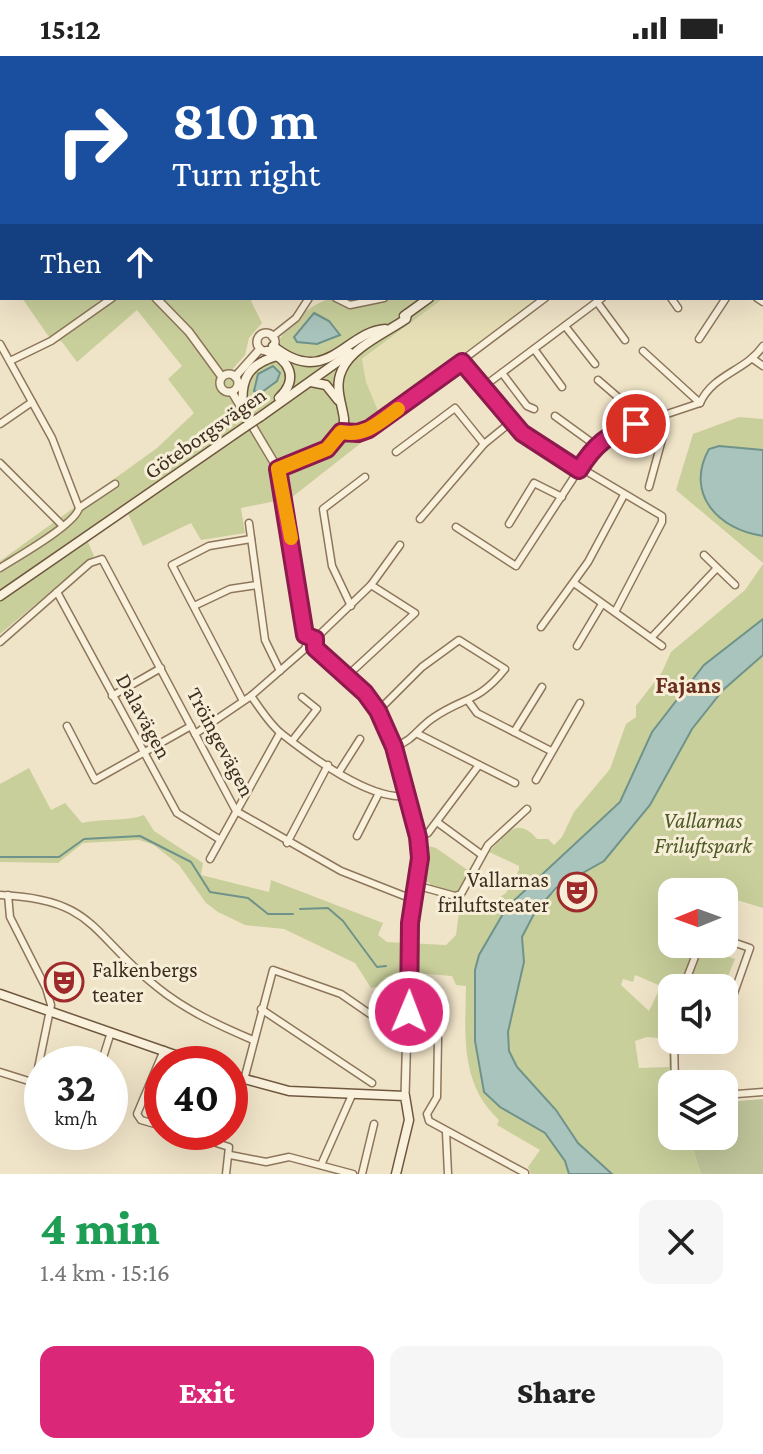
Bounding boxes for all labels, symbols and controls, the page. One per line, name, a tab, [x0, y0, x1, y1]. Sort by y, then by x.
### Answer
text: 15:12	[40, 12, 101, 45]
icon: right	[40, 88, 144, 192]
text: 810 m	[172, 89, 318, 151]
text: Turn right	[172, 154, 320, 194]
icon: ahead	[118, 240, 162, 284]
text: Then	[40, 246, 102, 279]
street label: Göteborgsvägen	[139, 382, 271, 484]
pin	[602, 390, 670, 458]
icon: arrive	[614, 402, 658, 446]
street label: Dalavägen	[111, 669, 177, 763]
district label: Fajans	[655, 671, 721, 699]
street label: Tröingevägen	[182, 683, 260, 801]
park label: Vallarnas Friluftspark	[654, 808, 753, 858]
place label: Vallarnas friluftsteater	[438, 867, 549, 917]
theatre icon: Vallarnas friluftsteater	[556, 871, 598, 913]
north arrow	[658, 878, 738, 958]
map controls	[658, 878, 738, 1150]
place label: Falkenbergs teater	[92, 957, 198, 1007]
theatre icon: Falkenbergs teater	[43, 961, 85, 1003]
position arrow	[367, 970, 451, 1054]
button: sound	[658, 974, 738, 1054]
speed limit sign: 40	[144, 1046, 248, 1150]
text: 32	[56, 1065, 96, 1110]
button: layers	[658, 1070, 738, 1150]
text: km/h	[54, 1107, 98, 1129]
button: close	[639, 1200, 723, 1284]
text: 4 min	[40, 1201, 160, 1254]
text: 1.4 km · 15:16	[40, 1258, 170, 1287]
button: Exit	[40, 1346, 374, 1438]
button: Share	[390, 1346, 723, 1438]

